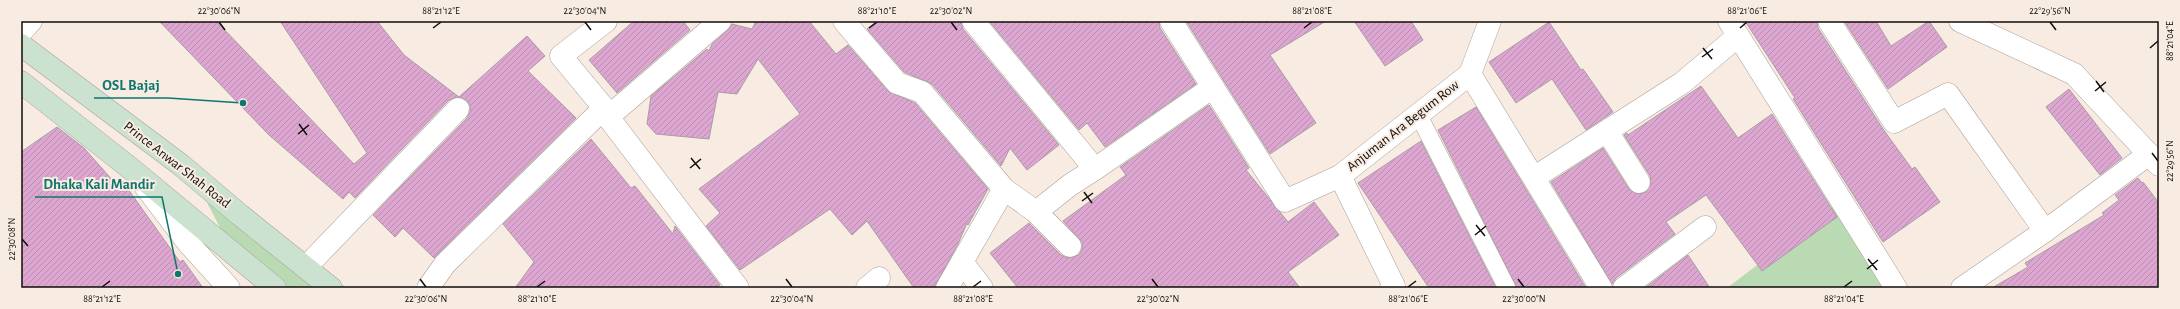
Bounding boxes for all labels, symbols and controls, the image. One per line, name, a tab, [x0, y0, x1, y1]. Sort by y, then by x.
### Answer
text: 22°30'06"N	[198, 6, 240, 16]
text: 88°21'12"E	[422, 6, 460, 16]
text: 22°30'04"N	[564, 6, 606, 16]
text: 88°21'10"E	[858, 6, 896, 16]
text: 22°30'02"N	[930, 6, 972, 16]
text: 88°21'08"E	[1292, 6, 1332, 16]
text: 88°21'06"E	[1727, 6, 1767, 16]
text: 22°29'56"N	[2029, 6, 2071, 16]
text: 88°21'04"E	[2165, 21, 2175, 61]
callout: OSL Bajaj	[94, 71, 168, 98]
text: OSL Bajaj	[102, 78, 160, 93]
street label: Anjuman Ara Begum Row	[1344, 78, 1462, 174]
street label: Prince Anwar Shah Road	[121, 119, 233, 211]
text: 22°29'56"N	[2165, 140, 2175, 182]
callout: Dhaka Kali Mandir	[35, 170, 162, 197]
text: Dhaka Kali Mandir	[43, 177, 156, 192]
text: 22°30'08"N	[7, 218, 17, 260]
text: 88°21'12"E	[83, 294, 121, 304]
text: 22°30'06"N	[405, 294, 447, 304]
text: 88°21'10"E	[518, 294, 556, 304]
text: 22°30'04"N	[771, 294, 813, 304]
text: 88°21'08"E	[953, 294, 993, 304]
text: 22°30'02"N	[1137, 294, 1179, 304]
text: 88°21'06"E	[1388, 294, 1428, 304]
text: 22°30'00"N	[1502, 294, 1546, 304]
text: 88°21'04"E	[1824, 294, 1864, 304]

